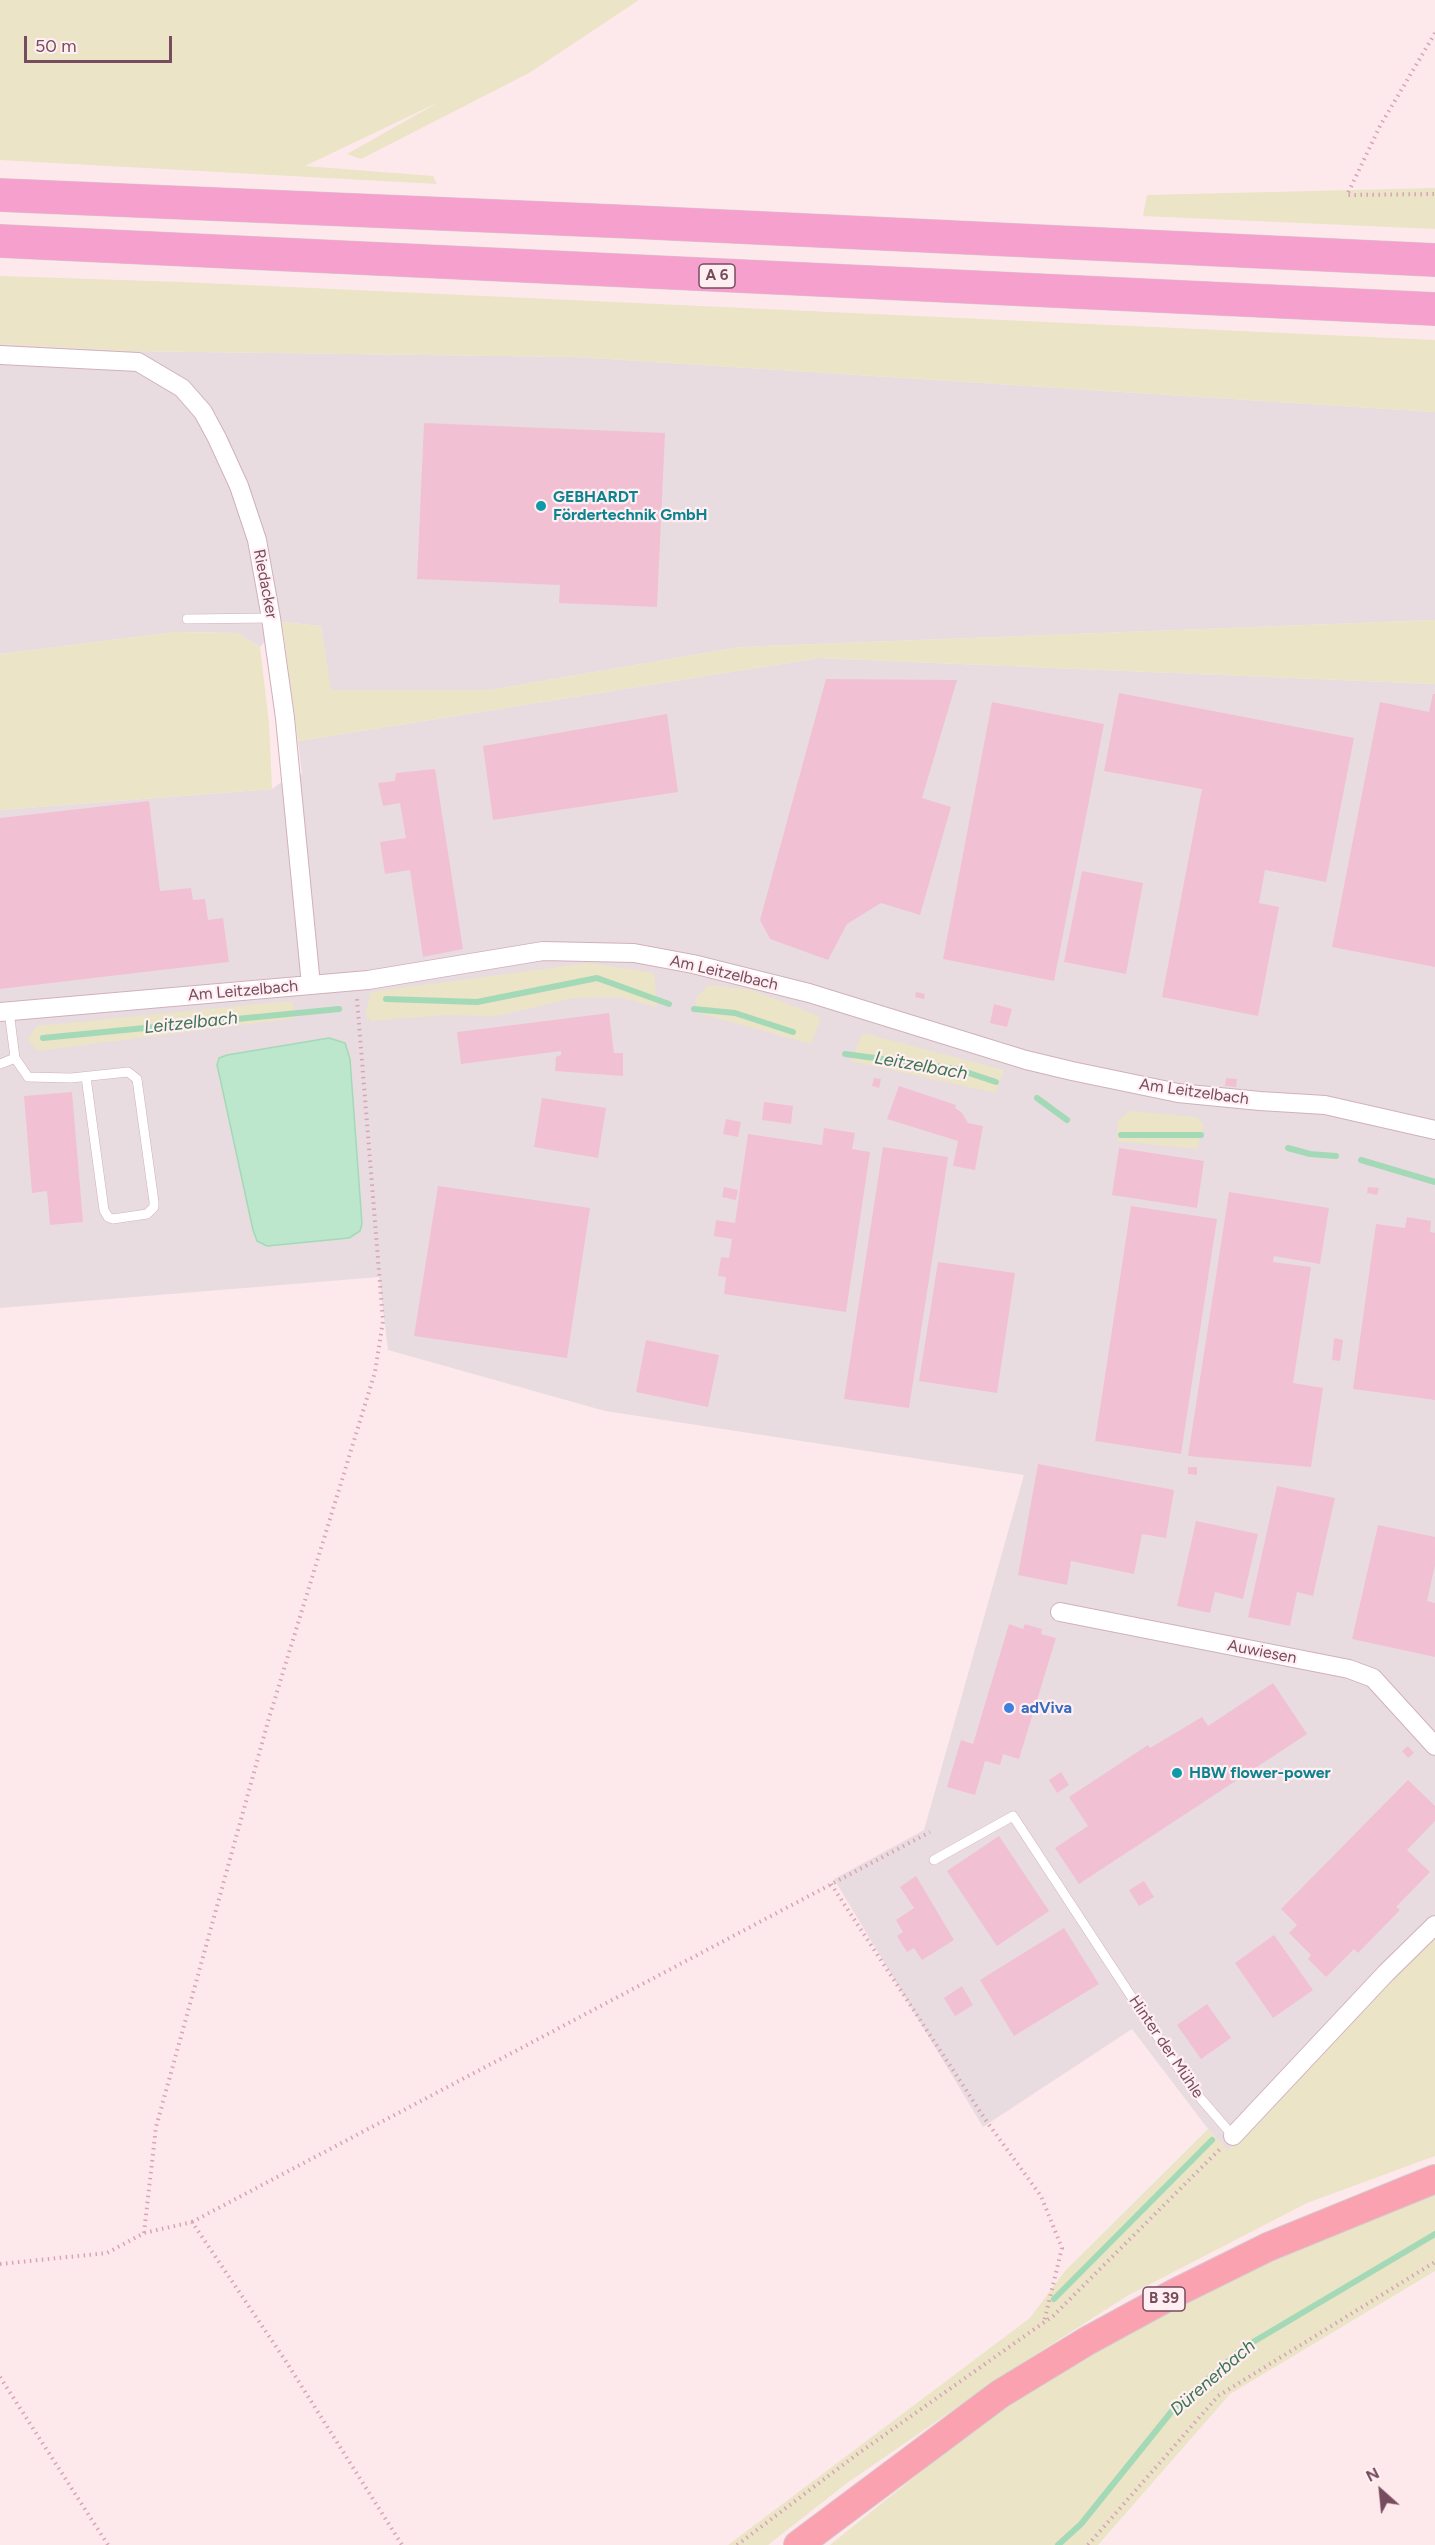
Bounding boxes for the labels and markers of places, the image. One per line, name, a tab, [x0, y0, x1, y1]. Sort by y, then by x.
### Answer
place label: GEBHARDT Fördertechnik GmbH	[553, 487, 708, 525]
marker: GEBHARDT Fördertechnik GmbH	[534, 499, 548, 513]
place label: adViva	[1021, 1698, 1072, 1718]
marker: adViva	[1002, 1701, 1016, 1715]
place label: HBW flower-power	[1189, 1763, 1331, 1783]
marker: HBW flower-power	[1170, 1766, 1184, 1780]

